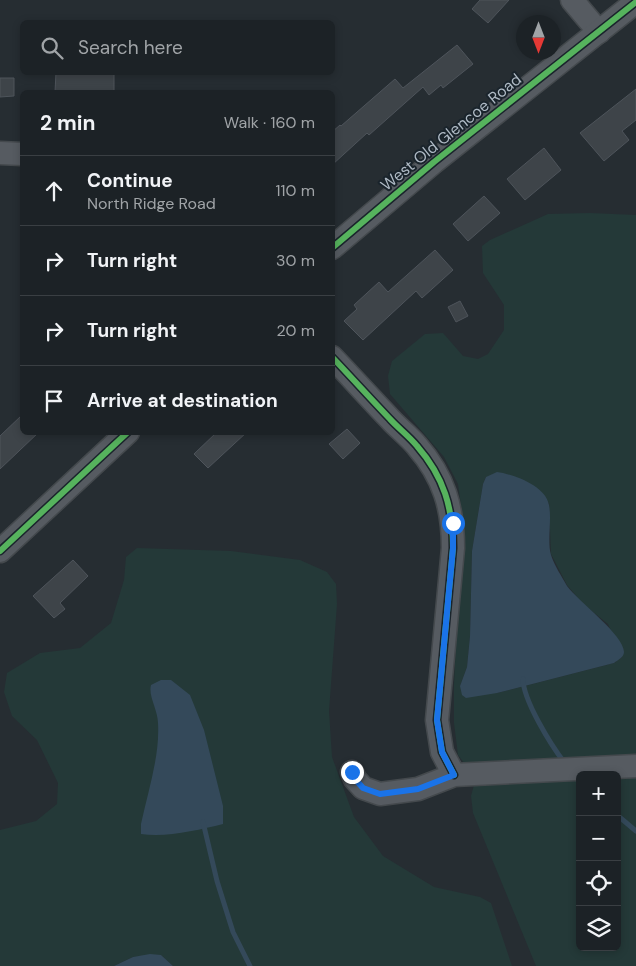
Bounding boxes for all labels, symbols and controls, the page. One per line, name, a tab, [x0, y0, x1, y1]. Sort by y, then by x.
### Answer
north arrow	[516, 15, 561, 60]
search box	[20, 20, 335, 75]
icon: search	[38, 34, 66, 62]
text: Search here	[78, 35, 183, 60]
street label: West Old Glencoe Road	[376, 69, 526, 195]
text: 2 min	[40, 109, 96, 137]
text: Walk · 160 m	[224, 112, 315, 133]
text: Continue	[87, 168, 173, 193]
icon: ahead	[40, 177, 68, 205]
text: 110 m	[276, 180, 315, 201]
text: North Ridge Road	[87, 193, 216, 214]
icon: right	[40, 247, 68, 275]
text: Turn right	[87, 248, 177, 273]
text: 30 m	[276, 250, 315, 271]
icon: right	[40, 317, 68, 345]
text: Turn right	[87, 318, 177, 343]
text: 20 m	[276, 320, 315, 341]
icon: arrive	[40, 387, 68, 415]
text: Arrive at destination	[87, 388, 278, 413]
route start	[442, 512, 465, 535]
route end	[341, 761, 364, 784]
map controls	[576, 771, 621, 951]
button: +	[576, 771, 621, 816]
button: −	[576, 816, 621, 861]
button: locate	[576, 861, 621, 906]
button: layers	[576, 906, 621, 951]

